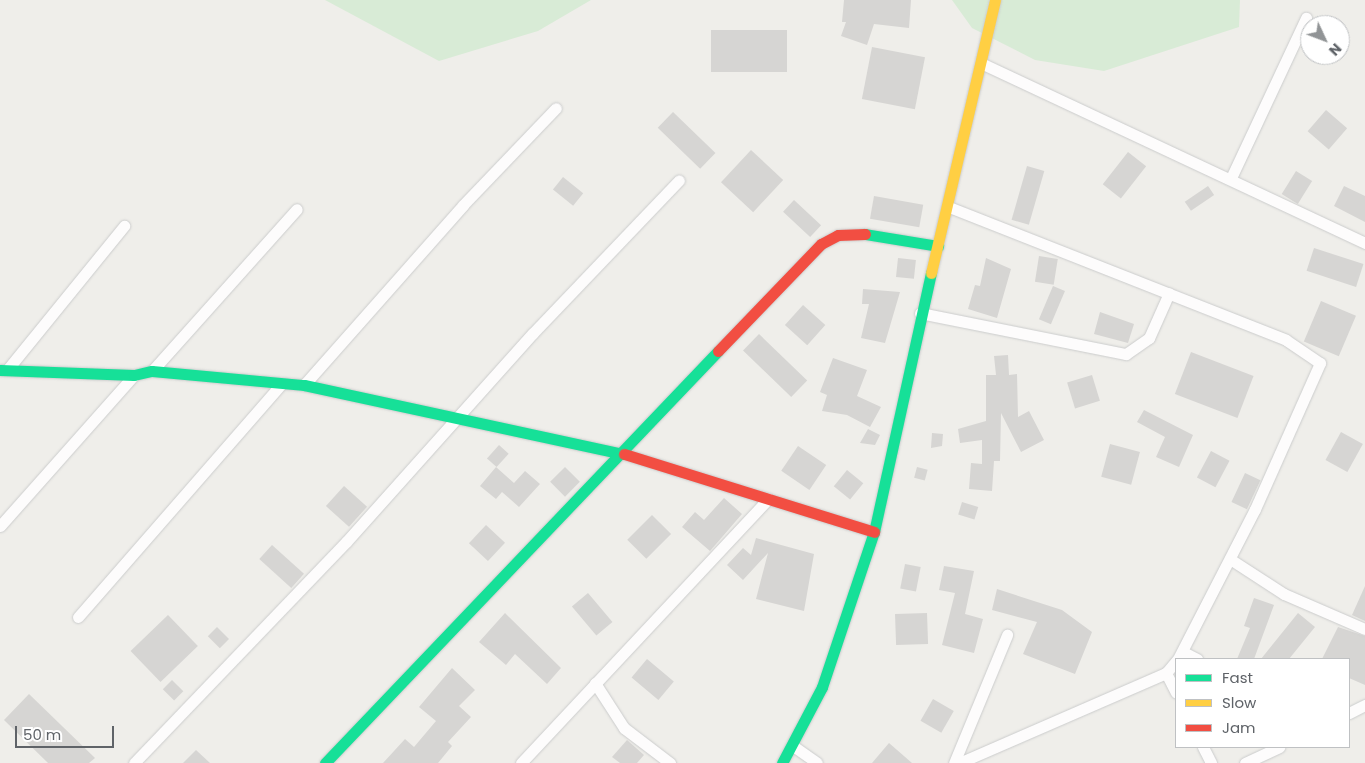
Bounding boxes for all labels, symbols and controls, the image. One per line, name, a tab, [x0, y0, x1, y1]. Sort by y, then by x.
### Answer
north arrow	[1300, 15, 1350, 65]
text: N	[1324, 39, 1346, 60]
legend	[1175, 658, 1350, 748]
text: Fast	[1222, 667, 1253, 688]
text: Slow	[1222, 692, 1256, 713]
scale bar	[18, 716, 116, 748]
text: Jam	[1222, 717, 1256, 738]
text: 50 m	[23, 724, 61, 745]

